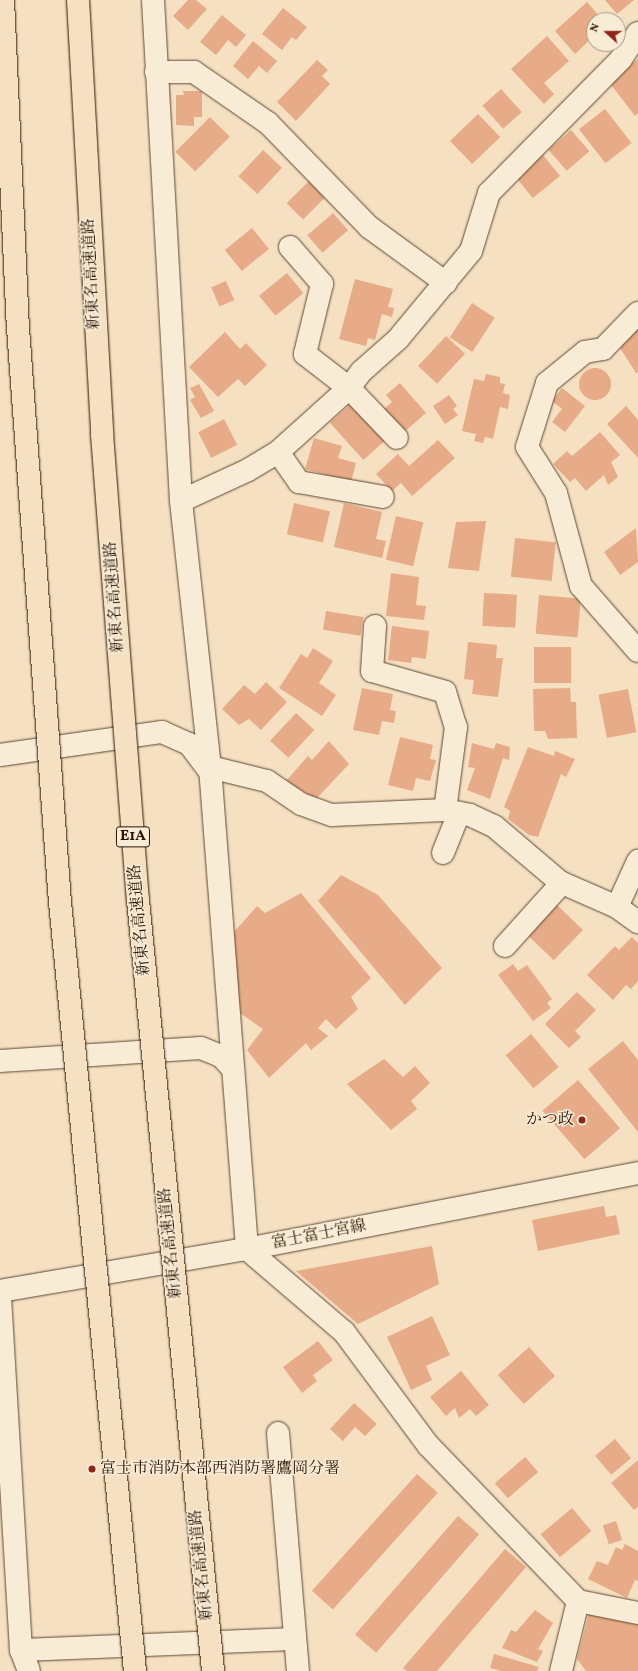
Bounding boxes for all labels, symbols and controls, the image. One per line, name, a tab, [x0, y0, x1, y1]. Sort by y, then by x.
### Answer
north arrow	[586, 12, 626, 52]
text: N	[587, 21, 604, 34]
street label: 新東名高速道路	[79, 218, 105, 330]
street label: 新東名高速道路	[102, 540, 128, 654]
road number: E1A	[115, 824, 151, 850]
street label: 新東名高速道路	[126, 863, 154, 977]
place label: かつ政	[526, 1110, 574, 1130]
marker: かつ政	[577, 1115, 587, 1125]
street label: 新東名高速道路	[156, 1186, 186, 1300]
street label: 富士富士宮線	[270, 1216, 368, 1254]
place label: 富士市消防本部西消防署鷹岡分署	[100, 1459, 340, 1479]
marker: 富士市消防本部西消防署鷹岡分署	[87, 1464, 97, 1474]
street label: 新東名高速道路	[187, 1508, 217, 1622]

